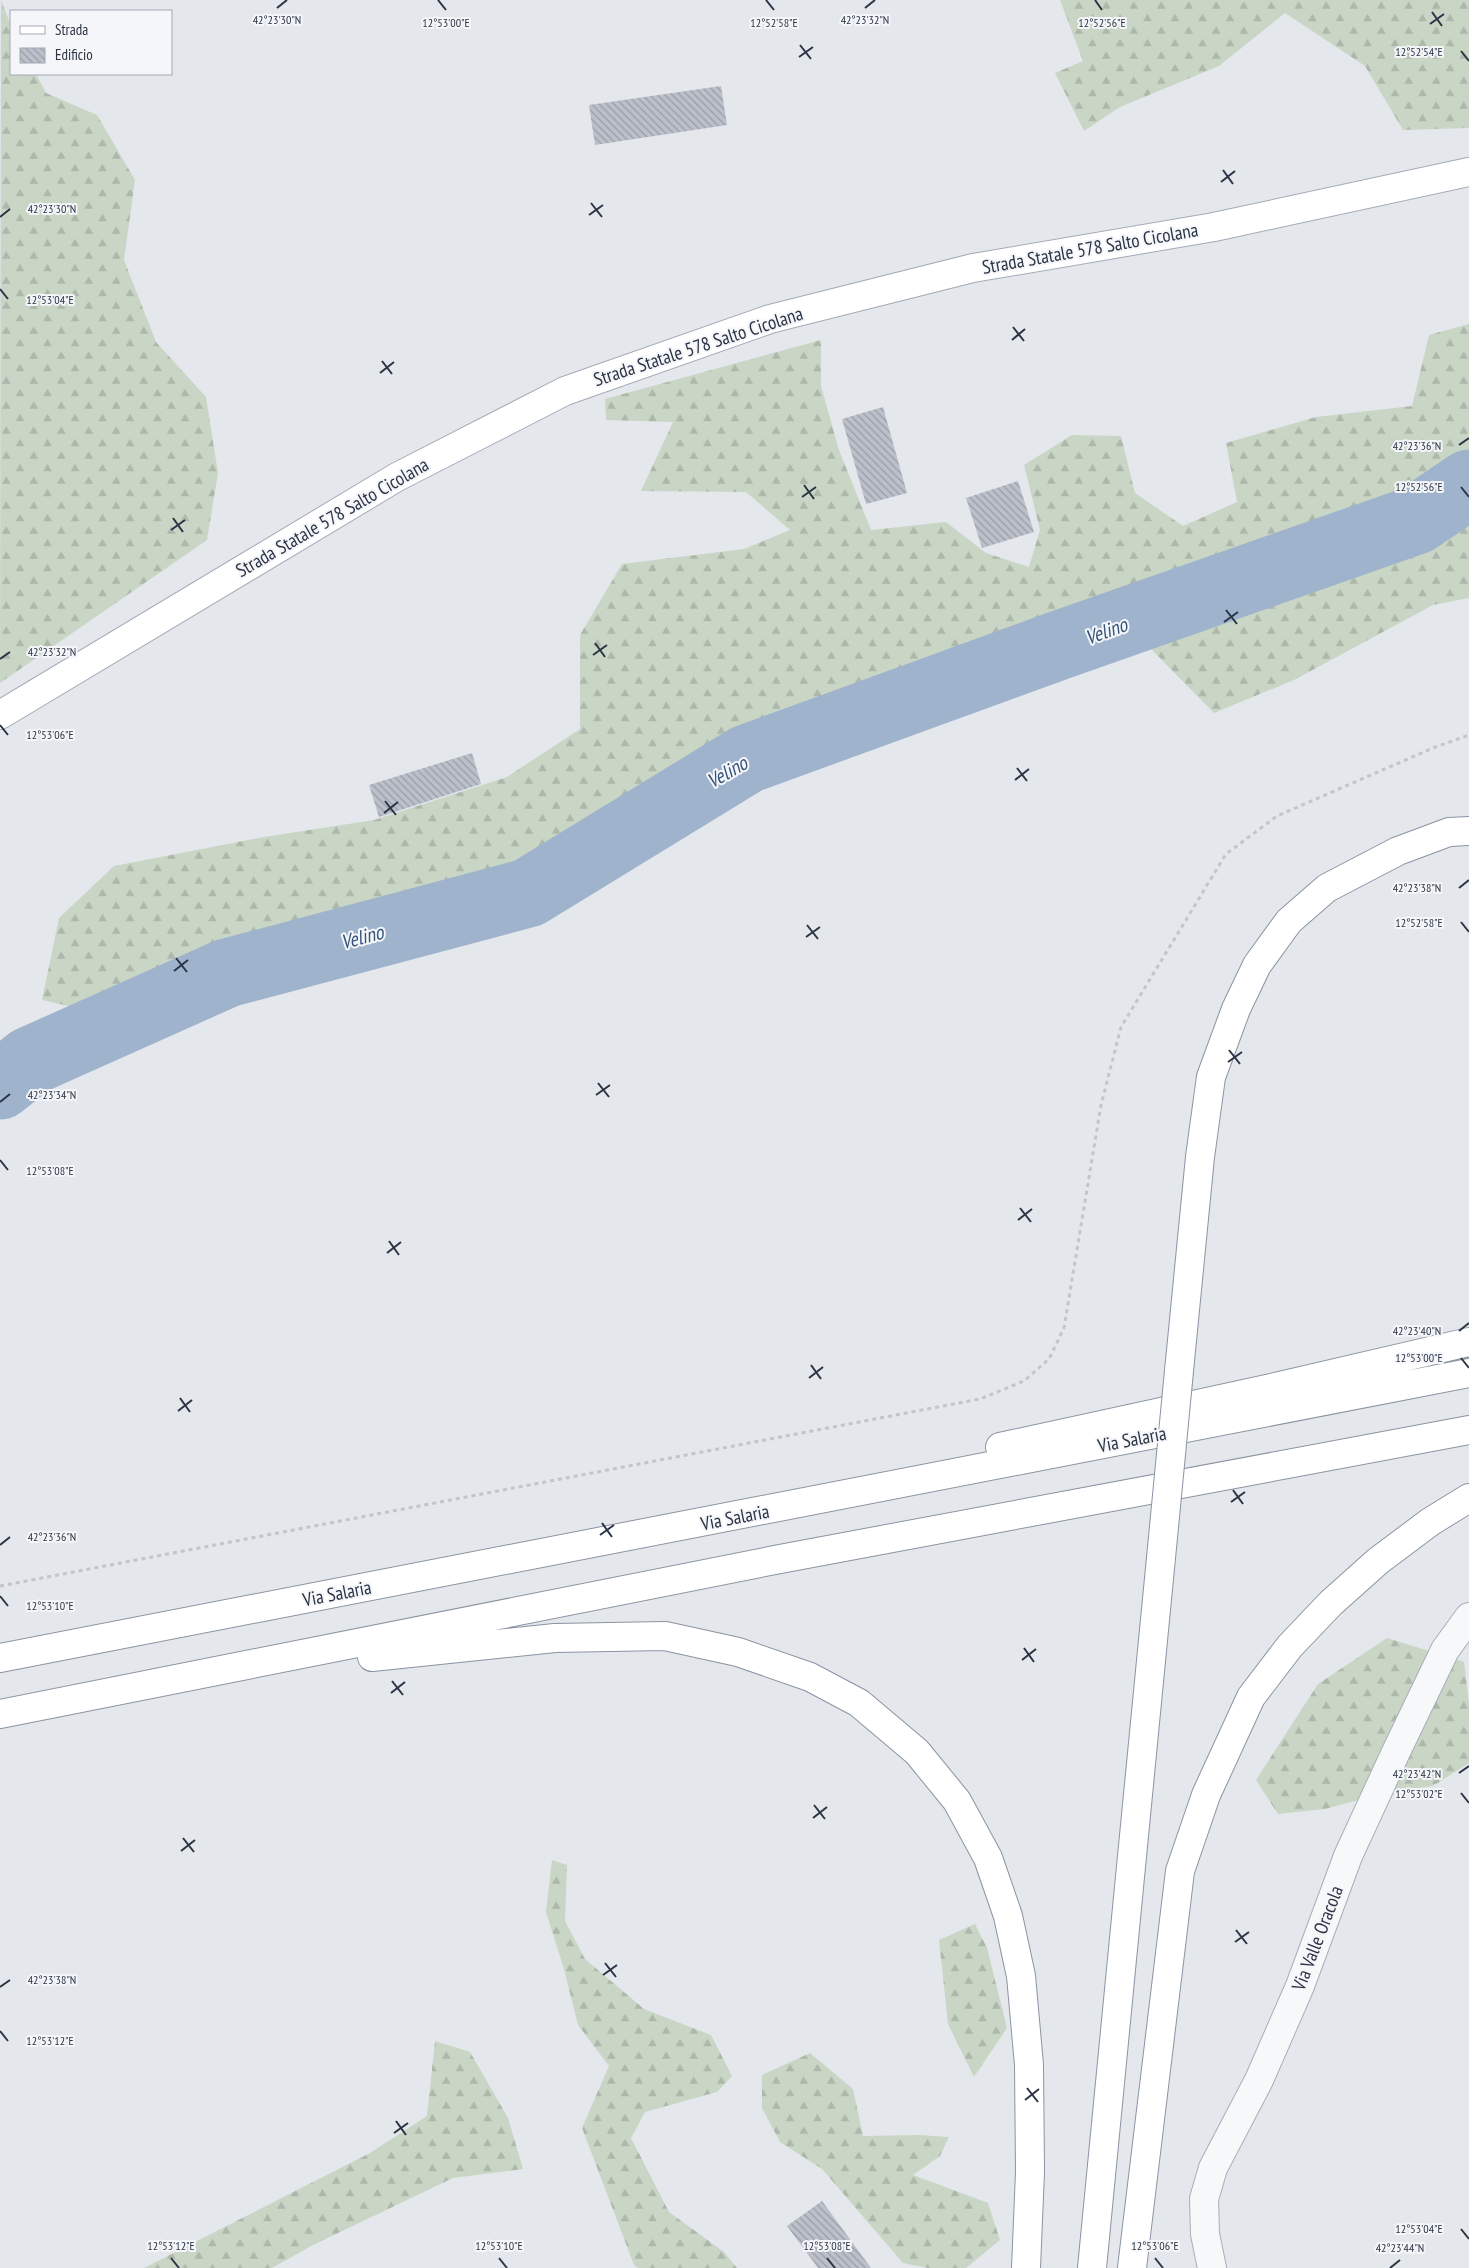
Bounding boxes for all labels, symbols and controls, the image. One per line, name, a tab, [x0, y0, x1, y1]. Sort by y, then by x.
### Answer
legend	[10, 10, 172, 75]
text: 42°23'30"N	[253, 12, 301, 27]
text: 42°23'32"N	[841, 12, 889, 27]
text: 12°53'00"E	[422, 15, 470, 30]
text: 12°52'58"E	[750, 15, 798, 30]
text: 12°52'56"E	[1078, 15, 1126, 30]
text: Strada	[55, 20, 88, 39]
text: 12°52'54"E	[1395, 44, 1443, 59]
text: Edificio	[55, 45, 93, 64]
text: 42°23'30"N	[28, 201, 76, 216]
street label: Strada Statale 578 Salto Cicolana	[980, 217, 1200, 279]
text: 12°53'04"E	[26, 292, 74, 307]
street label: Strada Statale 578 Salto Cicolana	[590, 301, 806, 391]
text: 42°23'36"N	[1393, 438, 1441, 453]
street label: Strada Statale 578 Salto Cicolana	[231, 452, 433, 582]
text: 12°52'56"E	[1395, 479, 1443, 494]
water label: Velino	[1081, 611, 1132, 651]
text: 42°23'32"N	[28, 644, 76, 659]
text: 12°53'06"E	[26, 727, 74, 742]
water label: Velino	[702, 749, 753, 794]
text: 42°23'38"N	[1393, 880, 1441, 895]
text: 12°52'58"E	[1395, 915, 1443, 930]
water label: Velino	[338, 919, 387, 955]
text: 42°23'34"N	[28, 1087, 76, 1102]
text: 12°53'08"E	[26, 1163, 74, 1178]
text: 42°23'40"N	[1393, 1323, 1441, 1338]
text: 12°53'00"E	[1395, 1350, 1443, 1365]
street label: Via Salaria	[1095, 1421, 1168, 1458]
street label: Via Salaria	[698, 1499, 771, 1536]
text: 42°23'36"N	[28, 1529, 76, 1544]
street label: Via Salaria	[300, 1575, 373, 1612]
text: 12°53'10"E	[26, 1598, 74, 1613]
text: 42°23'42"N	[1393, 1766, 1441, 1781]
text: 12°53'02"E	[1395, 1786, 1443, 1801]
street label: Via Valle Oracola	[1286, 1882, 1348, 1995]
text: 42°23'38"N	[28, 1972, 76, 1987]
text: 12°53'12"E	[26, 2033, 74, 2048]
text: 12°53'04"E	[1395, 2221, 1443, 2236]
text: 12°53'12"E	[147, 2238, 195, 2253]
text: 12°53'10"E	[475, 2238, 523, 2253]
text: 12°53'08"E	[803, 2238, 851, 2253]
text: 12°53'06"E	[1131, 2238, 1179, 2253]
text: 42°23'44"N	[1376, 2240, 1424, 2255]

